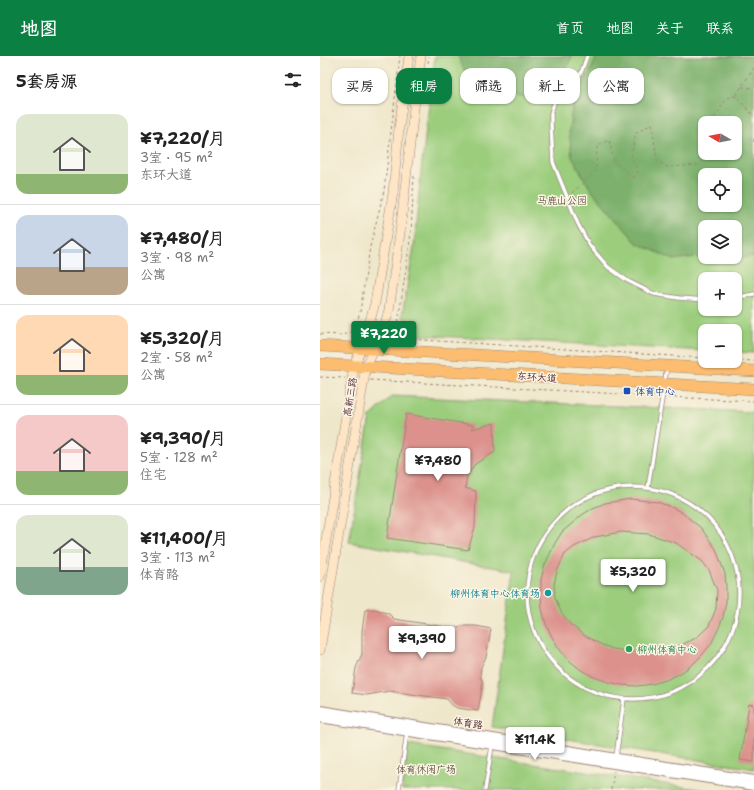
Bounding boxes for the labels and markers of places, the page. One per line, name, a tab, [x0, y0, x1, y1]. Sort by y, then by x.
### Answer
pin: ¥7,220	[351, 321, 417, 355]
place label: 体育中心	[635, 385, 675, 398]
marker: 体育中心	[622, 386, 632, 396]
pin: ¥7,480	[405, 448, 471, 482]
pin: ¥5,320	[600, 559, 666, 593]
place label: 柳州体育中心体育场	[450, 587, 540, 600]
marker: 柳州体育中心体育场	[543, 588, 553, 598]
pin: ¥9,390	[389, 626, 455, 660]
place label: 柳州体育中心	[637, 643, 697, 656]
marker: 柳州体育中心	[624, 644, 634, 654]
pin: ¥11.4K	[502, 727, 568, 761]

